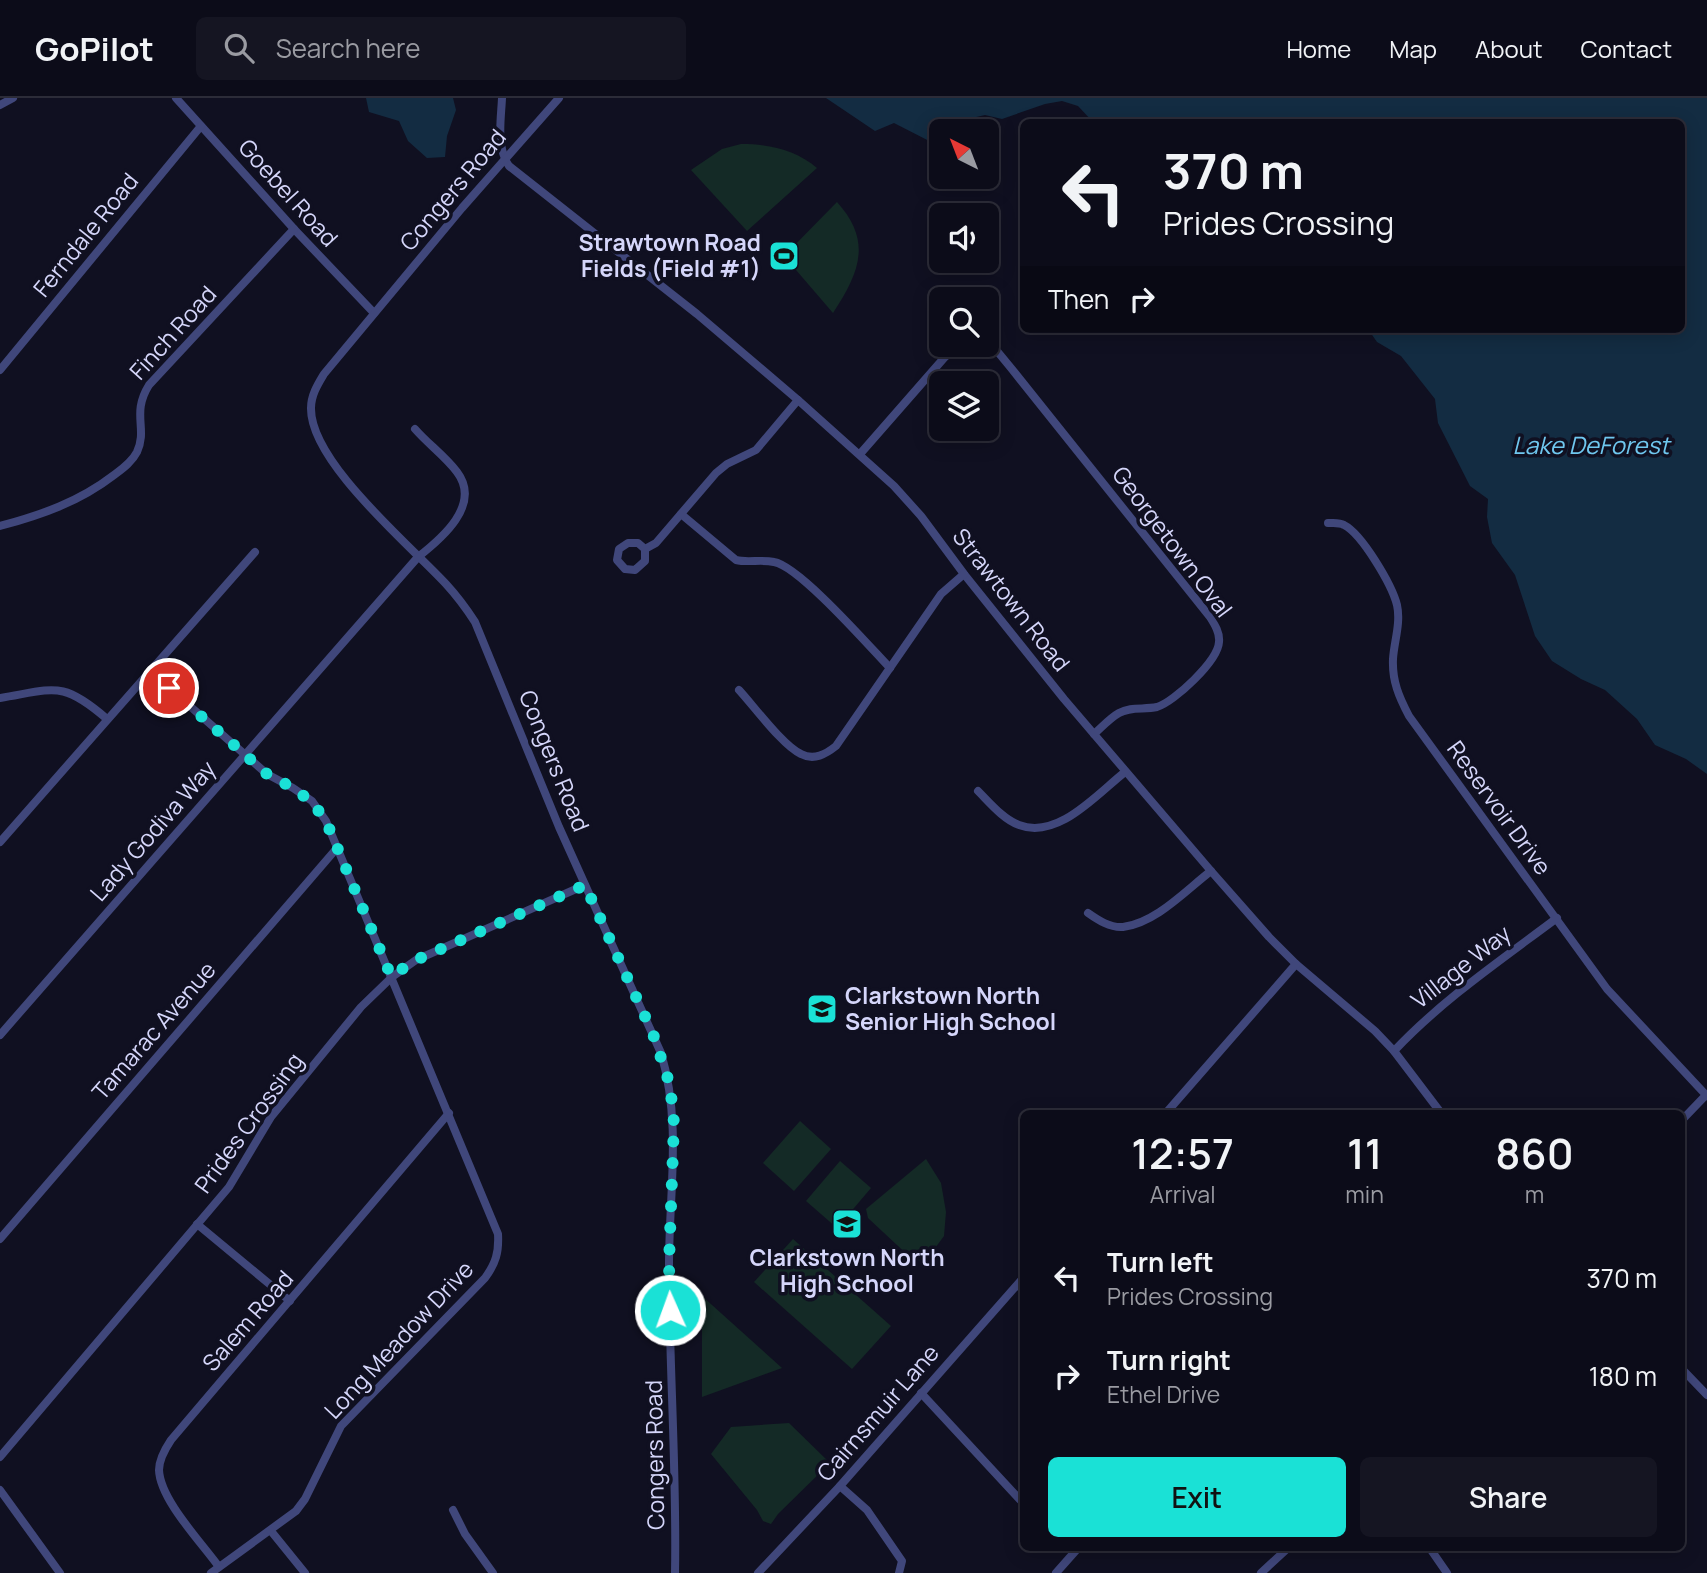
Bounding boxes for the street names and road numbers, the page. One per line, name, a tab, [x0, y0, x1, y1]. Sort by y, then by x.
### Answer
street label: Congers Road	[392, 122, 513, 257]
street label: Goebel Road	[232, 132, 346, 253]
street label: Ferndale Road	[25, 166, 145, 303]
street label: Finch Road	[122, 279, 223, 386]
street label: Georgetown Oval	[1105, 459, 1240, 624]
street label: Strawtown Road	[946, 521, 1078, 678]
street label: Congers Road	[512, 685, 598, 836]
street label: Reservoir Drive	[1440, 734, 1559, 881]
street label: Lady Godiva Way	[82, 753, 222, 908]
street label: Village Way	[1404, 917, 1517, 1015]
street label: Tamarac Avenue	[84, 954, 222, 1106]
street label: Prides Crossing	[186, 1046, 310, 1199]
street label: Long Meadow Drive	[317, 1253, 480, 1425]
street label: Salem Road	[194, 1263, 300, 1378]
street label: Cairnsmuir Lane	[809, 1337, 946, 1488]
street label: Congers Road	[637, 1380, 671, 1530]

